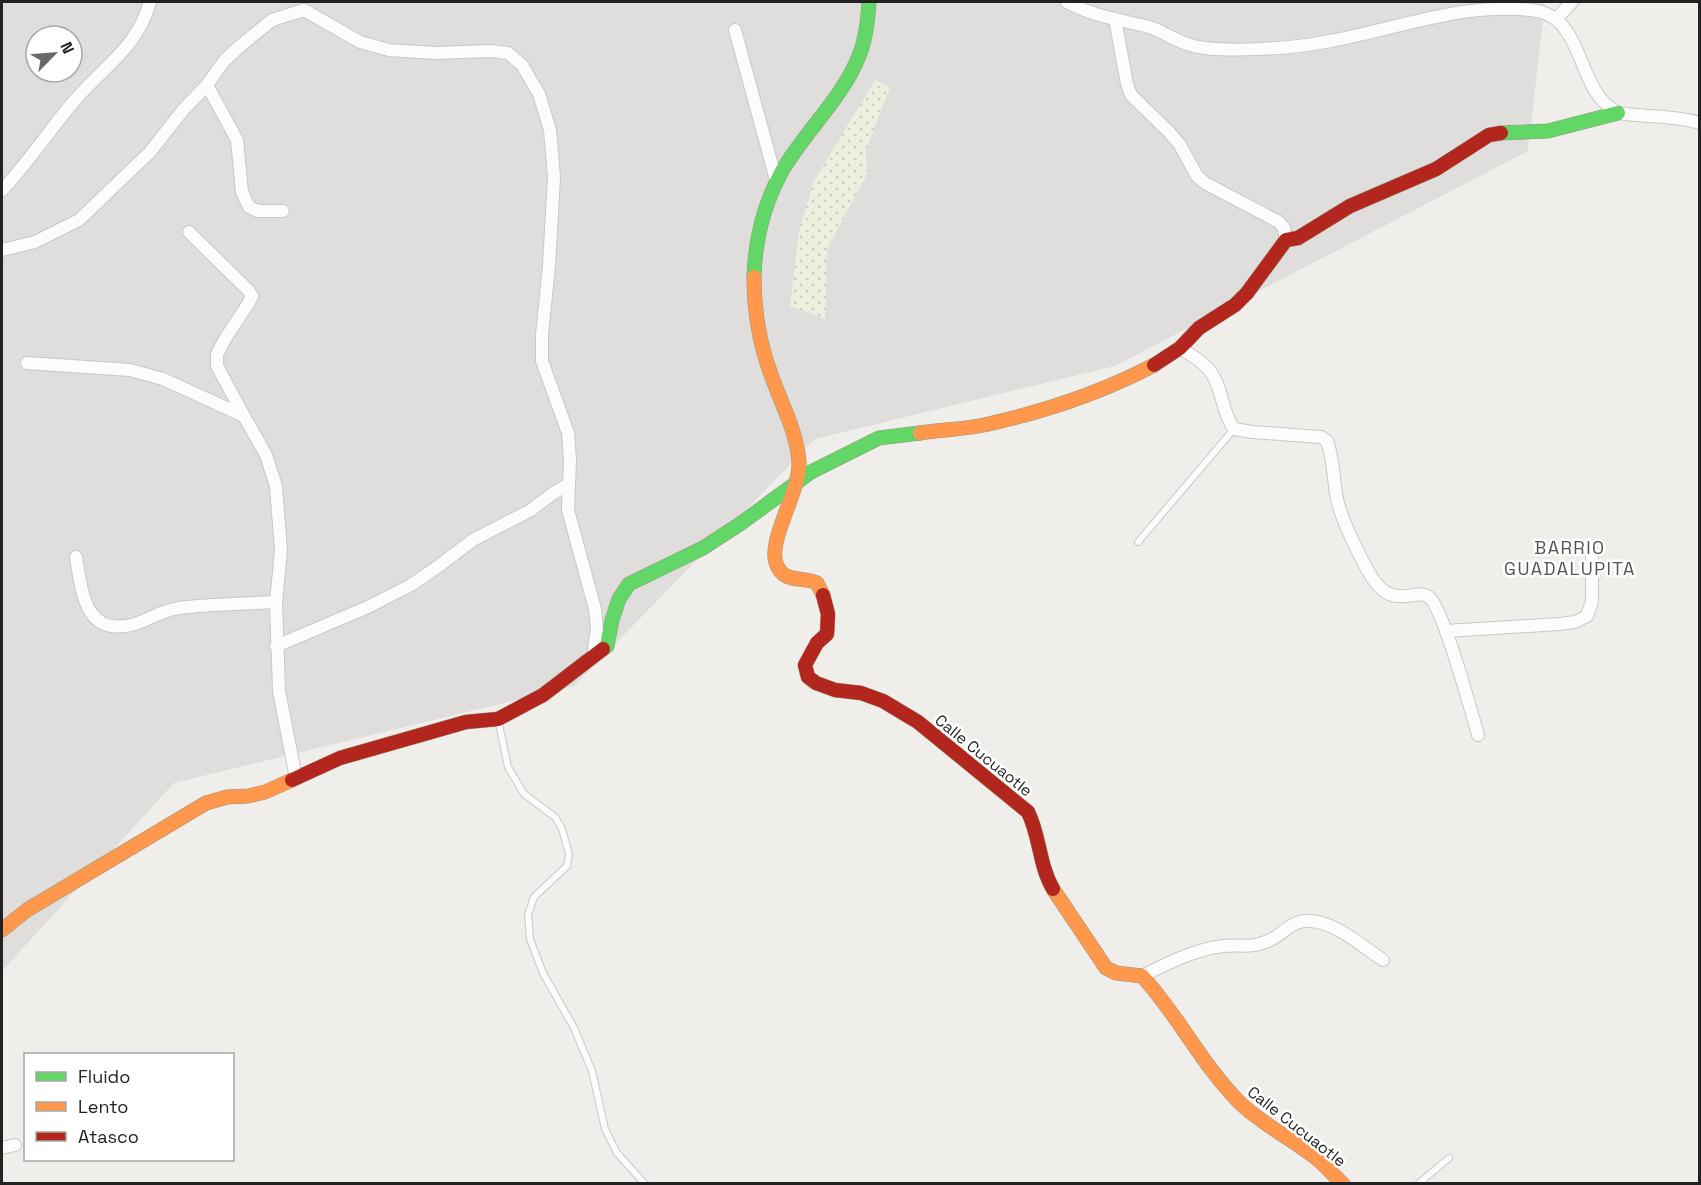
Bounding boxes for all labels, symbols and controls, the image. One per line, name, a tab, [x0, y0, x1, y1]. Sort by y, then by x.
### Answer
north arrow	[24, 24, 84, 84]
text: N	[55, 39, 79, 57]
district label: BARRIO GUADALUPITA	[1504, 536, 1636, 580]
street label: Calle Cucuaotle	[931, 710, 1037, 801]
legend	[24, 1053, 234, 1161]
text: Fluido	[78, 1065, 130, 1088]
street label: Calle Cucuaotle	[1243, 1081, 1350, 1171]
text: Lento	[78, 1095, 128, 1118]
text: Atasco	[78, 1125, 139, 1148]

